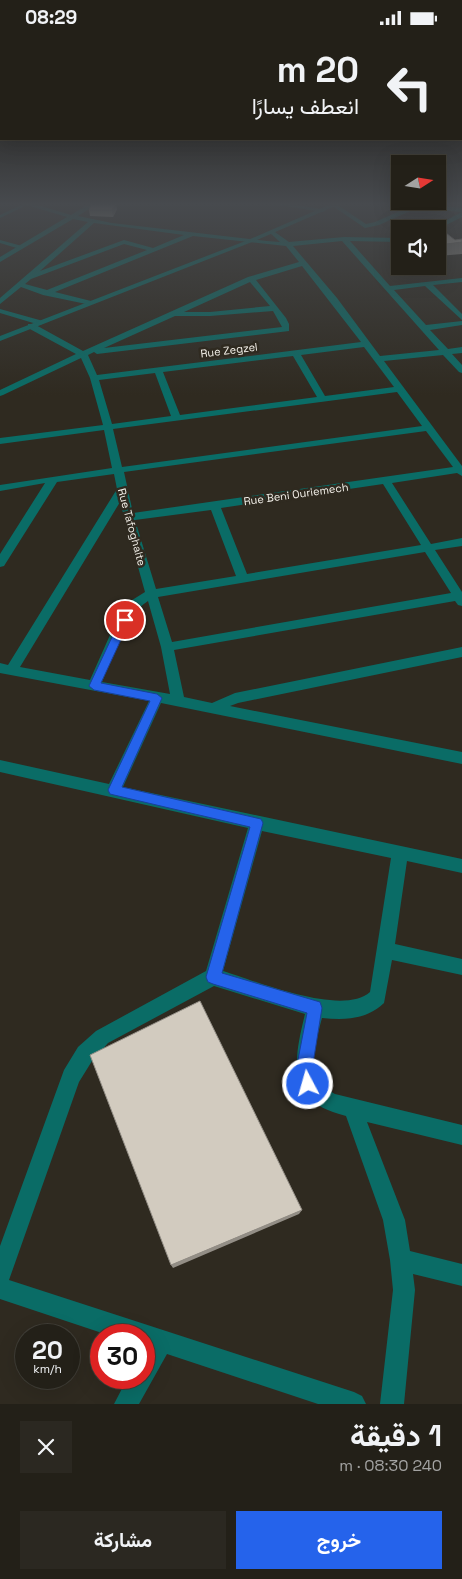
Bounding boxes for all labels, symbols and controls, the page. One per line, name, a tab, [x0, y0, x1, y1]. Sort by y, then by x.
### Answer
text: 08:29	[25, 5, 77, 30]
text: 20 m	[277, 48, 359, 92]
icon: left	[377, 55, 442, 120]
text: انعطف يسارًا	[252, 92, 359, 120]
north arrow	[391, 155, 446, 210]
map controls	[391, 155, 446, 275]
button: sound	[391, 220, 446, 275]
street label: Rue Zegzel	[200, 340, 258, 360]
street label: Rue Beni Ouriemech	[243, 480, 349, 508]
street label: Rue Tafoghalte	[115, 487, 149, 567]
pin	[104, 599, 146, 641]
icon: arrive	[111, 606, 139, 634]
position arrow	[281, 1057, 333, 1109]
speed limit sign: 30	[90, 1324, 155, 1389]
text: 20	[32, 1334, 63, 1366]
text: km/h	[33, 1361, 62, 1377]
text: 1 دقيقة	[350, 1416, 442, 1455]
button: close	[20, 1421, 72, 1473]
text: 240 m · 08:30	[339, 1455, 442, 1476]
button: مشاركة	[20, 1511, 226, 1569]
button: خروج	[236, 1511, 442, 1569]

